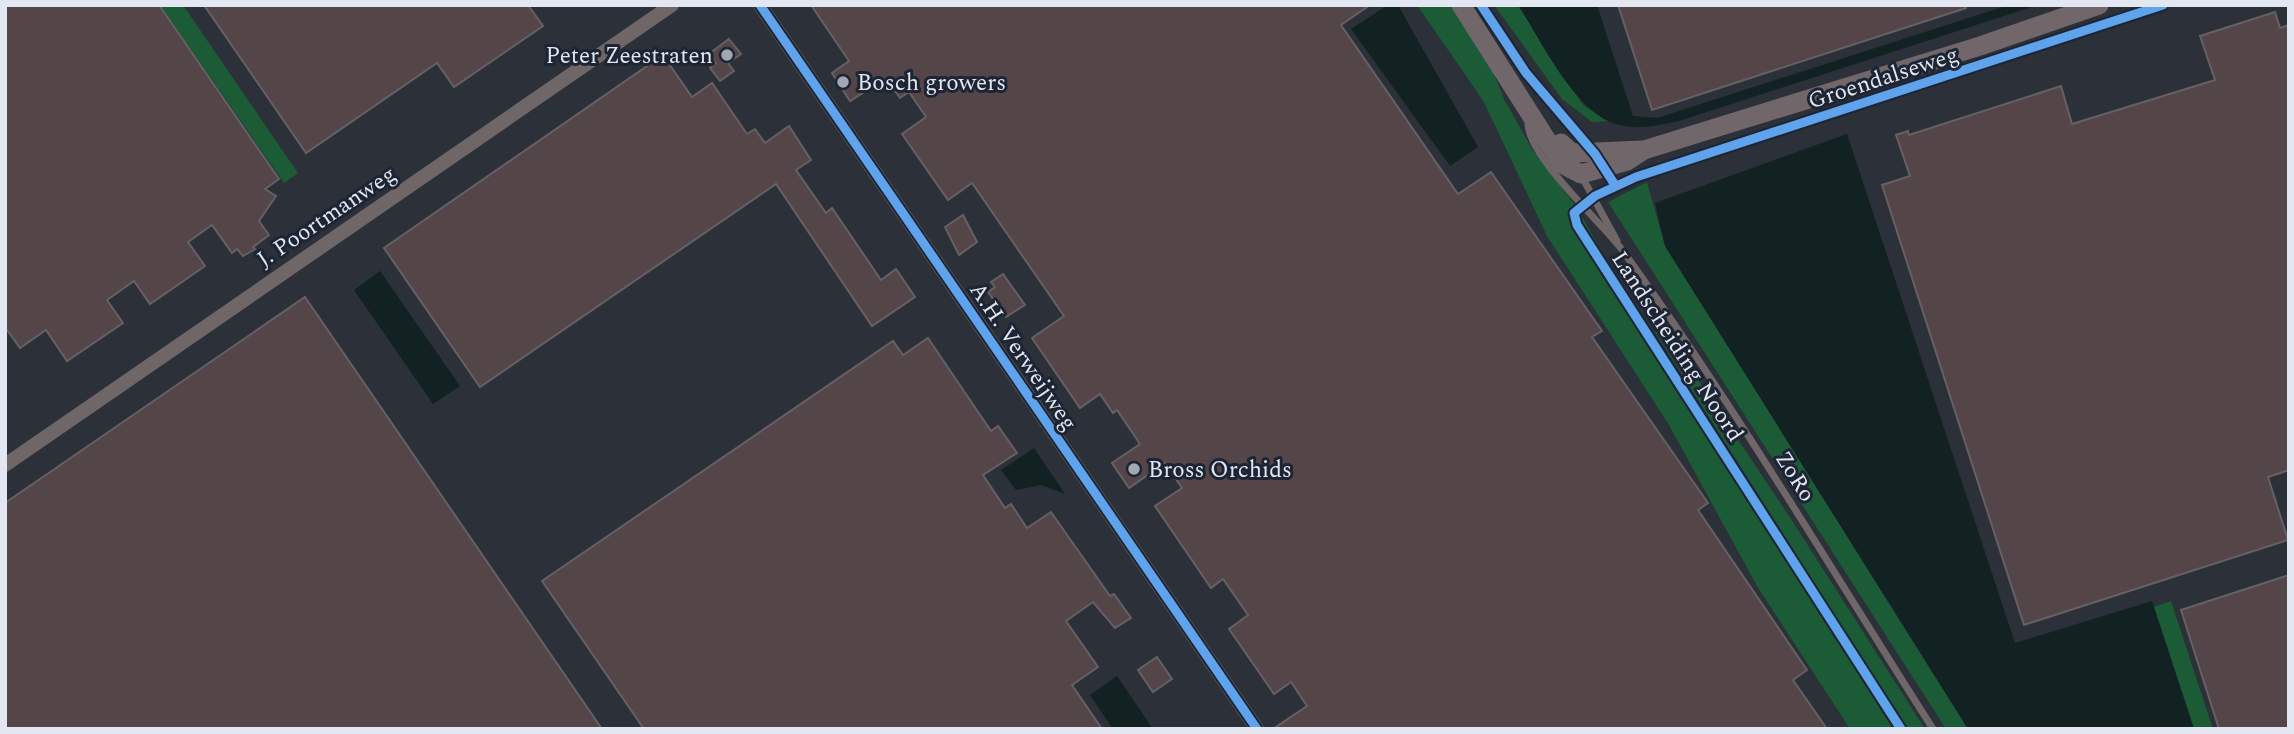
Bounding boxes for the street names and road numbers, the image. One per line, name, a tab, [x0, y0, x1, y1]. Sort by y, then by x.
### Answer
street label: Groendalseweg	[1804, 38, 1963, 119]
street label: J. Poortmanweg	[250, 158, 403, 277]
street label: Landscheiding Noord	[1602, 244, 1752, 449]
street label: A.H. Verweijweg	[960, 275, 1086, 438]
street label: ZoRo	[1765, 444, 1824, 509]

